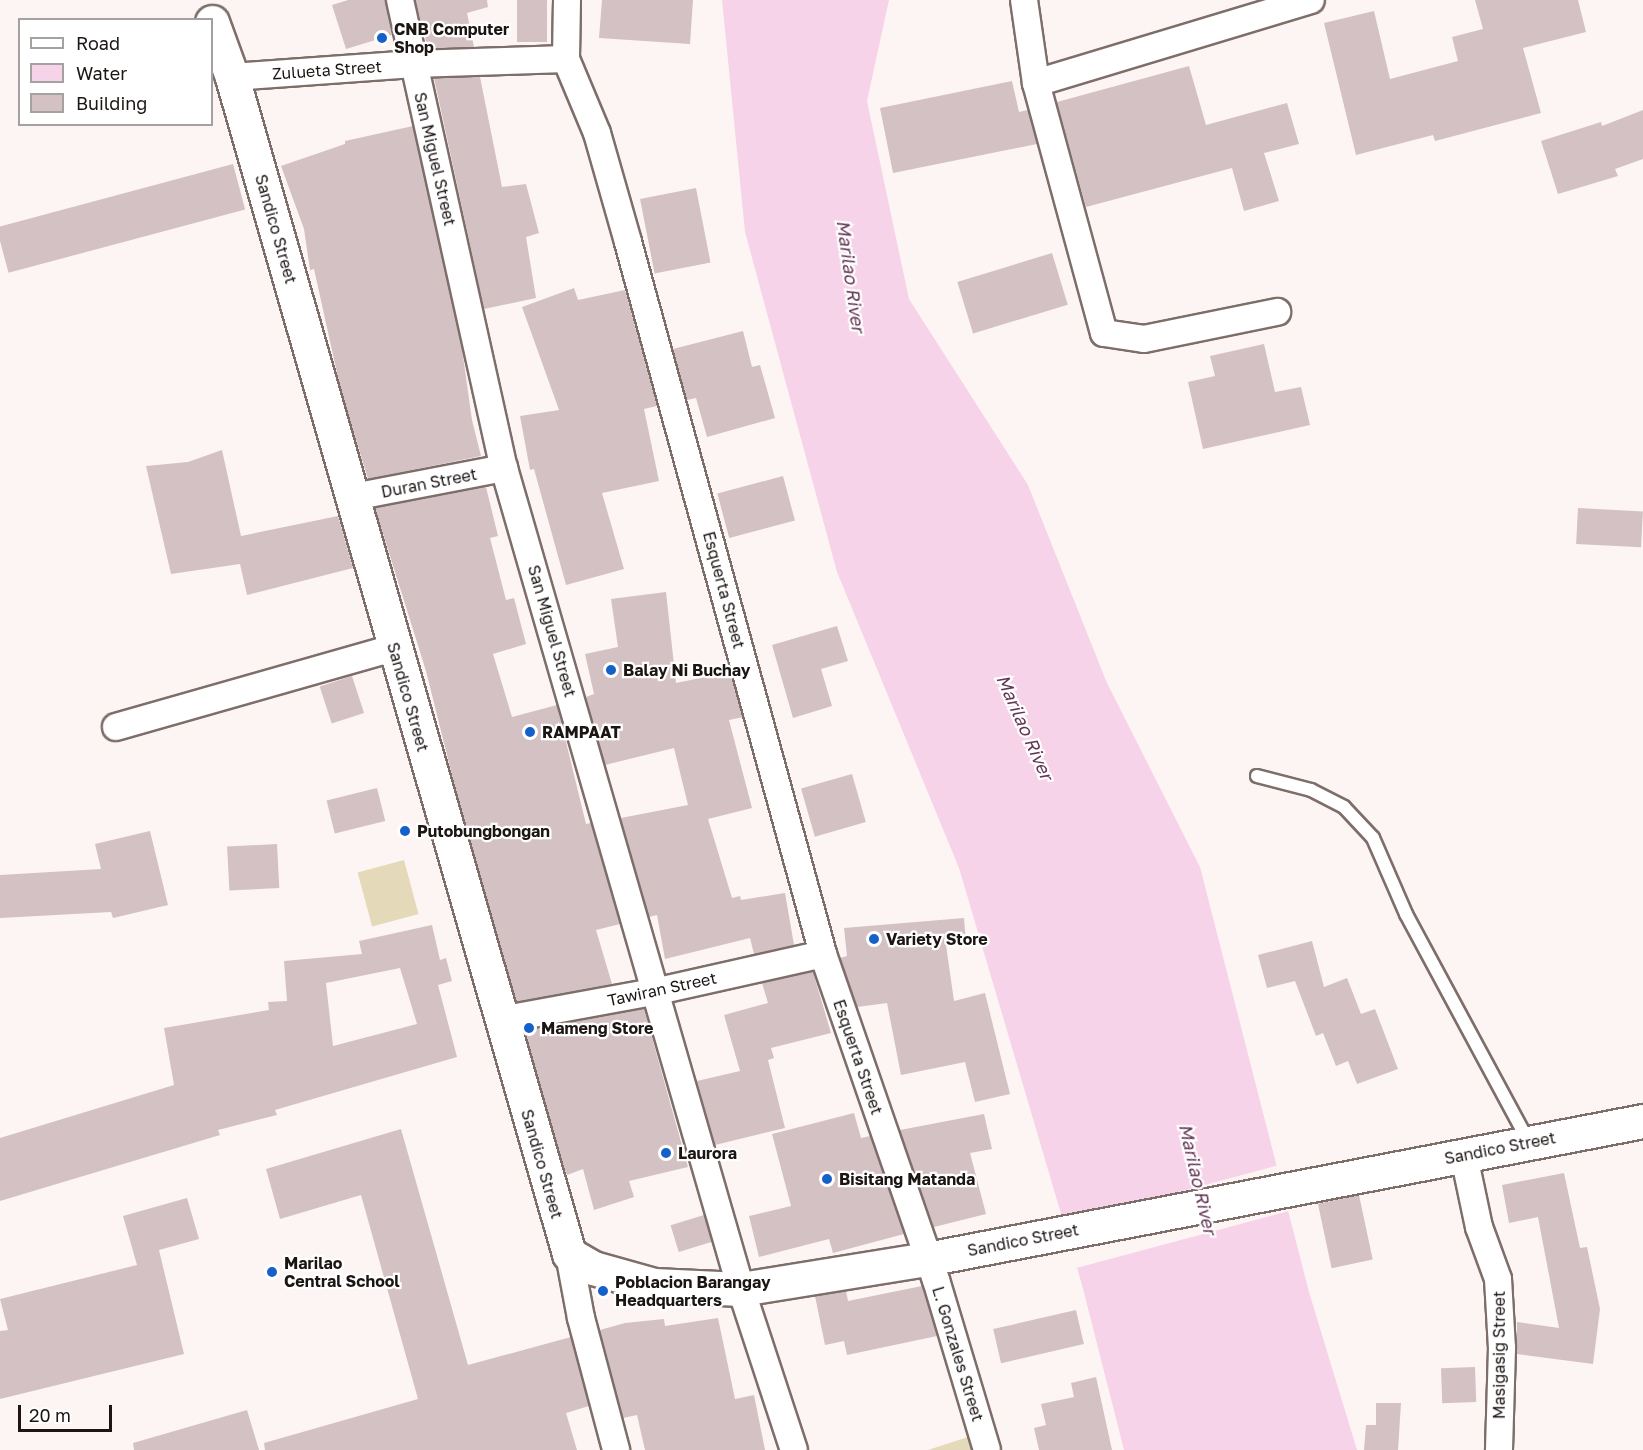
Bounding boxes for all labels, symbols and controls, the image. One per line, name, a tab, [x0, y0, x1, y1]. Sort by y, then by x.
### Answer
legend	[18, 18, 213, 126]
place label: CNB Computer Shop	[394, 19, 509, 57]
marker: CNB Computer Shop	[375, 31, 389, 45]
text: Road	[76, 32, 120, 54]
street label: Zulueta Street	[272, 57, 382, 83]
text: Water	[76, 62, 127, 84]
street label: San Miguel Street	[410, 90, 460, 228]
text: Building	[76, 92, 147, 114]
street label: Sandico Street	[251, 172, 301, 286]
water label: Marilao River	[832, 219, 870, 333]
street label: Duran Street	[379, 464, 479, 502]
street label: Esquerta Street	[699, 529, 749, 651]
street label: San Miguel Street	[524, 563, 580, 699]
street label: Sandico Street	[383, 640, 433, 754]
place label: Balay Ni Buchay	[623, 660, 750, 680]
marker: Balay Ni Buchay	[604, 663, 618, 677]
water label: Marilao River	[992, 671, 1058, 783]
place label: RAMPAAT	[542, 722, 621, 742]
marker: RAMPAAT	[523, 725, 537, 739]
place label: Putobungbongan	[417, 821, 550, 841]
marker: Putobungbongan	[398, 824, 412, 838]
place label: Variety Store	[886, 929, 988, 949]
marker: Variety Store	[867, 932, 881, 946]
street label: Tawiran Street	[606, 968, 718, 1010]
street label: Esquerta Street	[829, 997, 887, 1117]
place label: Mameng Store	[541, 1018, 653, 1038]
marker: Mameng Store	[522, 1021, 536, 1035]
street label: Sandico Street	[517, 1107, 567, 1221]
water label: Marilao River	[1175, 1122, 1221, 1236]
street label: Sandico Street	[1443, 1128, 1557, 1168]
place label: Laurora	[678, 1143, 737, 1163]
marker: Laurora	[659, 1146, 673, 1160]
place label: Bisitang Matanda	[839, 1169, 975, 1189]
marker: Bisitang Matanda	[820, 1172, 834, 1186]
street label: Sandico Street	[966, 1220, 1080, 1260]
place label: Marilao Central School	[284, 1253, 400, 1291]
marker: Marilao Central School	[265, 1265, 279, 1279]
place label: Poblacion Barangay Headquarters	[615, 1272, 771, 1310]
marker: Poblacion Barangay Headquarters	[596, 1284, 610, 1298]
street label: L. Gonzales Street	[928, 1284, 988, 1424]
street label: Masigasig Street	[1489, 1291, 1509, 1419]
scale bar	[21, 1393, 116, 1431]
text: 20 m	[29, 1404, 71, 1426]

